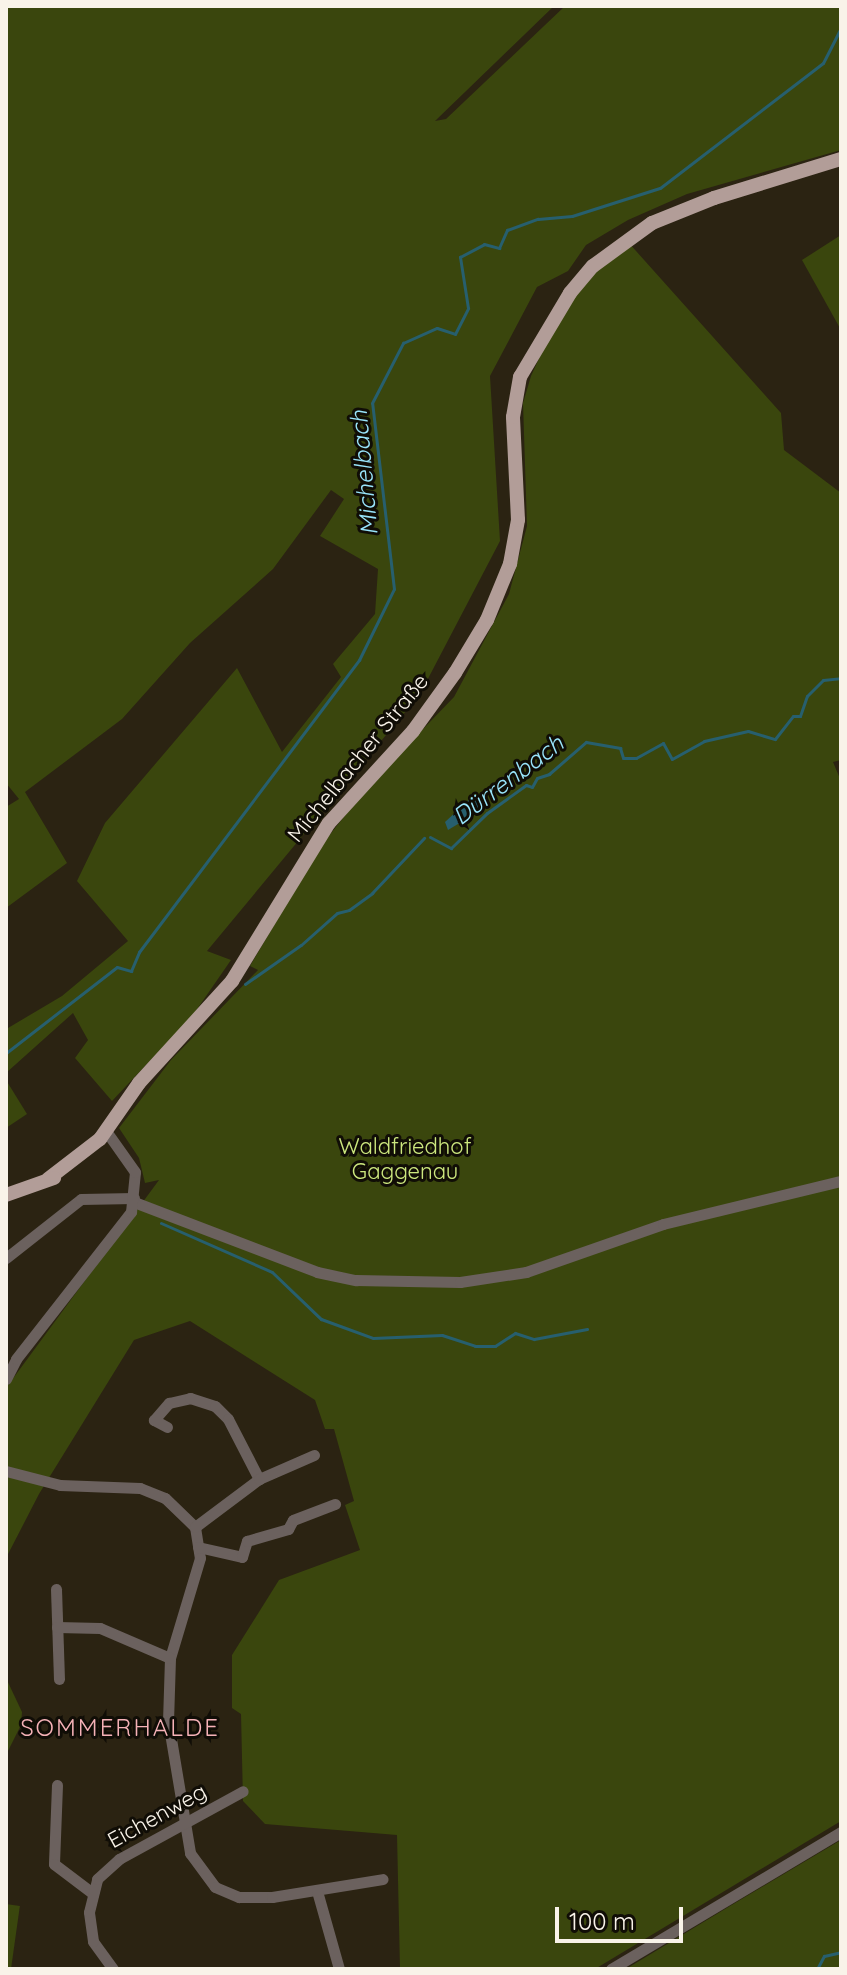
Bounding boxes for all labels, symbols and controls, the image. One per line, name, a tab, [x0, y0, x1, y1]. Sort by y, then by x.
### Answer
water label: Michelbach	[344, 409, 384, 537]
street label: Michelbacher Straße	[282, 669, 434, 847]
water label: Dürrenbach	[447, 729, 569, 831]
park label: Waldfriedhof Gaggenau	[338, 1133, 472, 1184]
district label: SOMMERHALDE	[20, 1714, 220, 1742]
street label: Eichenweg	[103, 1778, 211, 1854]
scale bar	[559, 1891, 687, 1941]
text: 100 m	[569, 1906, 635, 1936]

